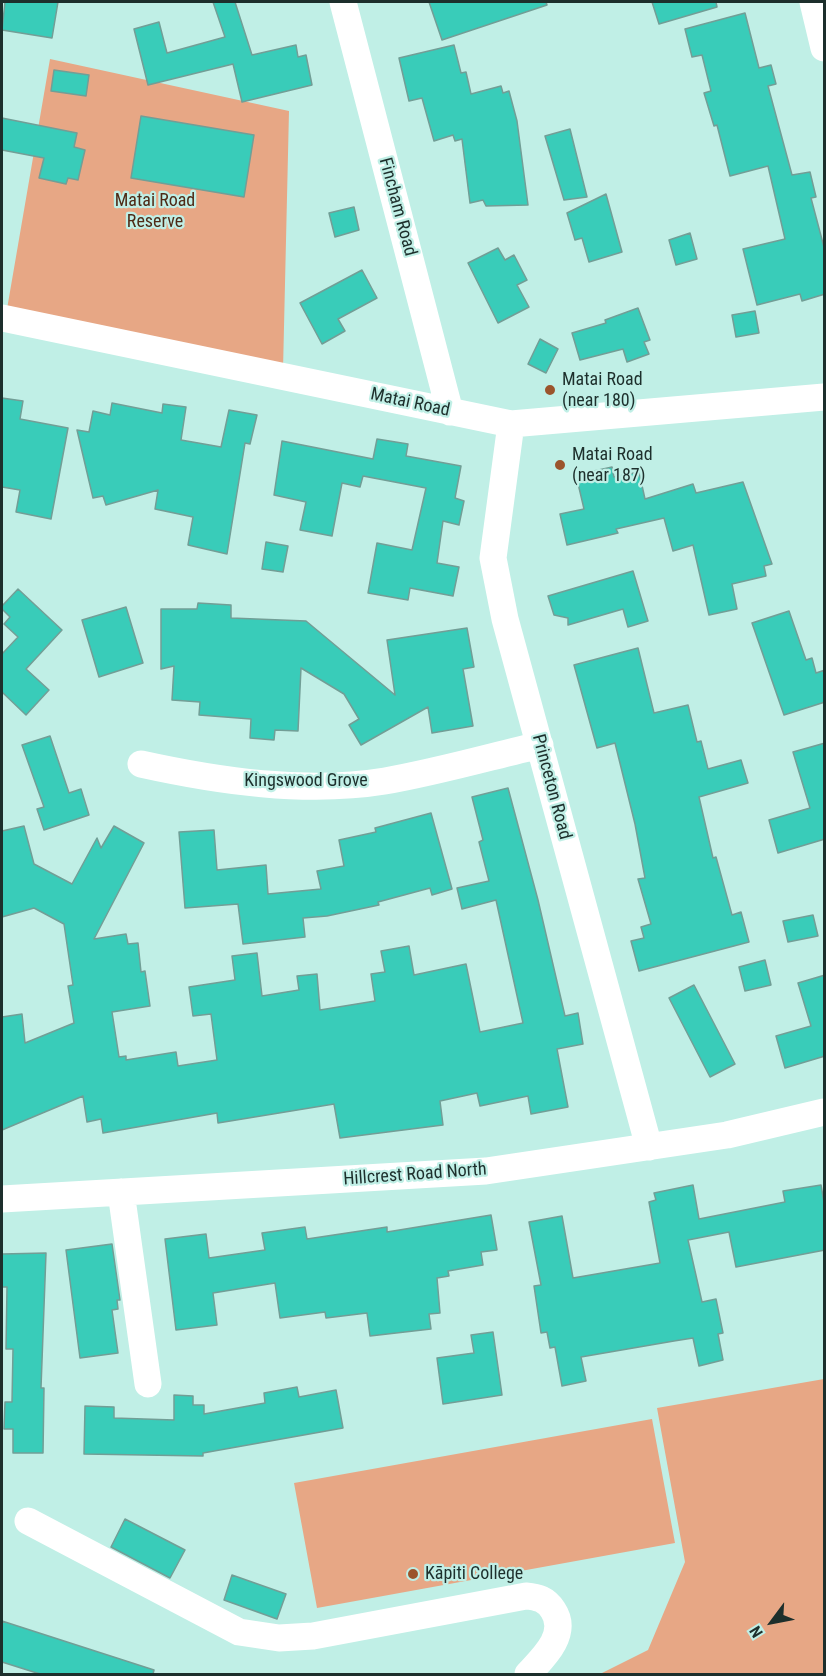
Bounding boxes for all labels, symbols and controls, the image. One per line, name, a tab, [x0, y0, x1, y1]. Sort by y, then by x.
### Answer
street label: Fincham Road	[374, 155, 420, 259]
park label: Matai Road Reserve	[115, 190, 195, 232]
place label: Matai Road (near 180)	[562, 369, 643, 412]
marker: Matai Road (near 180)	[543, 383, 557, 397]
street label: Matai Road	[368, 384, 452, 422]
place label: Matai Road (near 187)	[572, 444, 653, 486]
marker: Matai Road (near 187)	[553, 458, 567, 472]
street label: Princeton Road	[527, 732, 575, 842]
street label: Kingswood Grove	[244, 770, 368, 792]
street label: Hillcrest Road North	[343, 1159, 487, 1191]
place label: Kāpiti College	[425, 1563, 523, 1585]
marker: Kāpiti College	[406, 1567, 420, 1581]
north arrow	[742, 1592, 802, 1652]
text: N	[746, 1623, 767, 1641]

